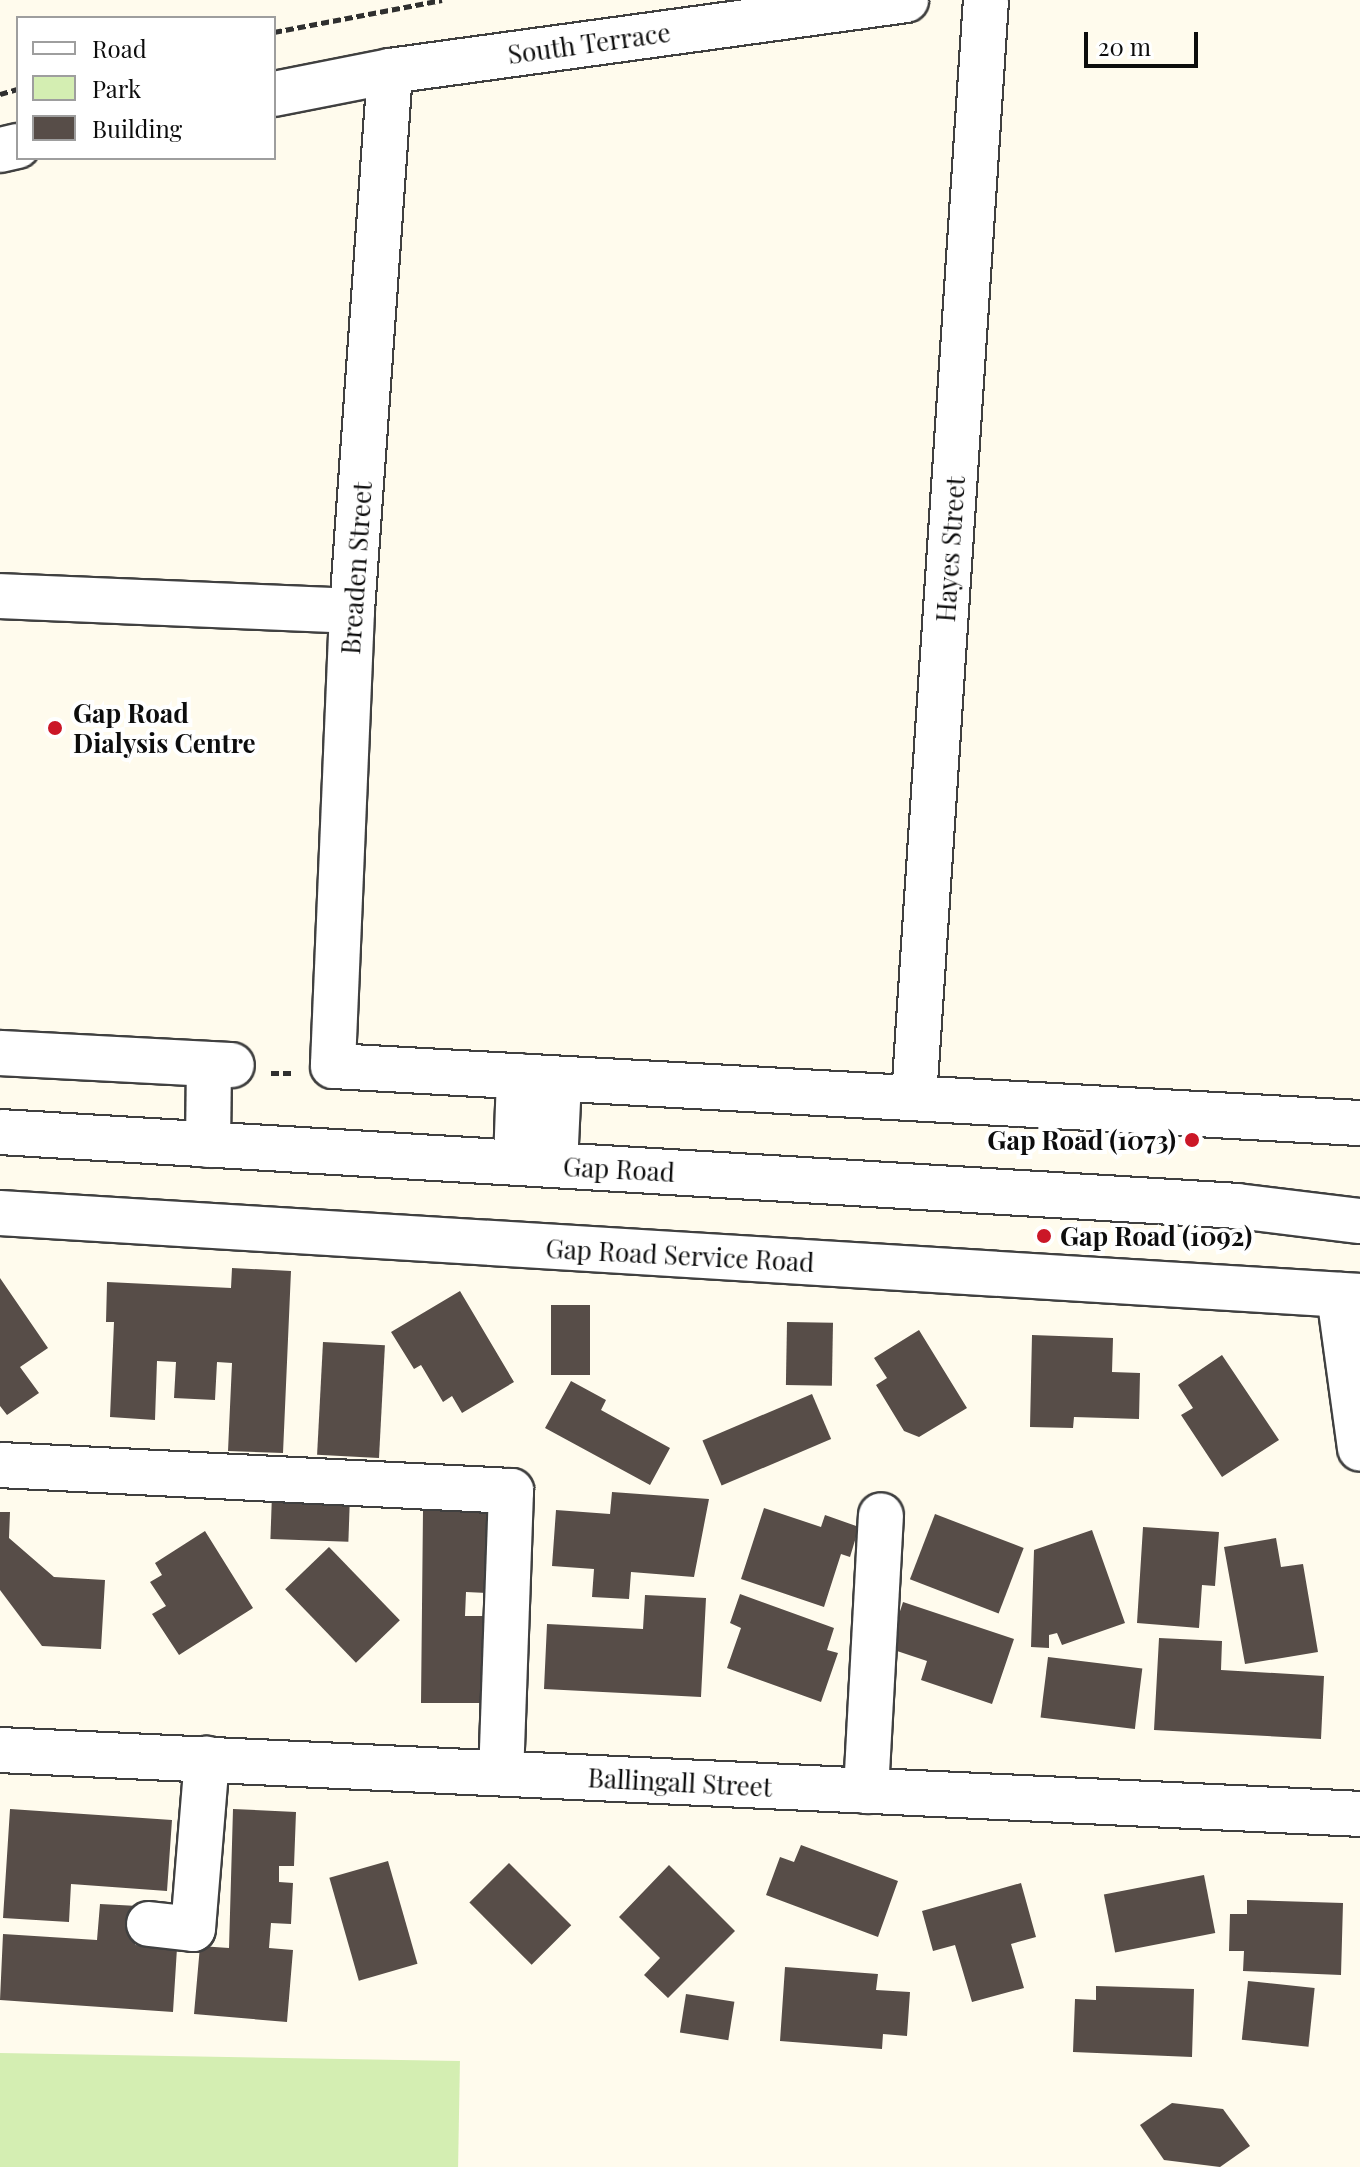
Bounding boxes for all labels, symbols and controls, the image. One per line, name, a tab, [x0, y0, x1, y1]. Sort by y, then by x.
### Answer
legend	[16, 16, 276, 160]
street label: South Terrace	[505, 16, 673, 70]
scale bar	[1088, 16, 1202, 66]
text: 20 m	[1098, 30, 1151, 62]
text: Road	[92, 32, 147, 64]
text: Park	[92, 72, 141, 104]
text: Building	[92, 112, 182, 144]
street label: Hayes Street	[929, 475, 971, 623]
street label: Breaden Street	[334, 480, 378, 656]
place label: Gap Road Dialysis Centre	[73, 697, 256, 758]
marker: Gap Road Dialysis Centre	[44, 717, 66, 739]
place label: Gap Road (1073)	[987, 1124, 1176, 1156]
marker: Gap Road (1073)	[1183, 1131, 1201, 1149]
street label: Gap Road	[562, 1150, 676, 1188]
place label: Gap Road (1092)	[1060, 1220, 1252, 1252]
marker: Gap Road (1092)	[1035, 1227, 1053, 1245]
street label: Gap Road Service Road	[545, 1232, 815, 1278]
street label: Ballingall Street	[587, 1762, 773, 1802]

